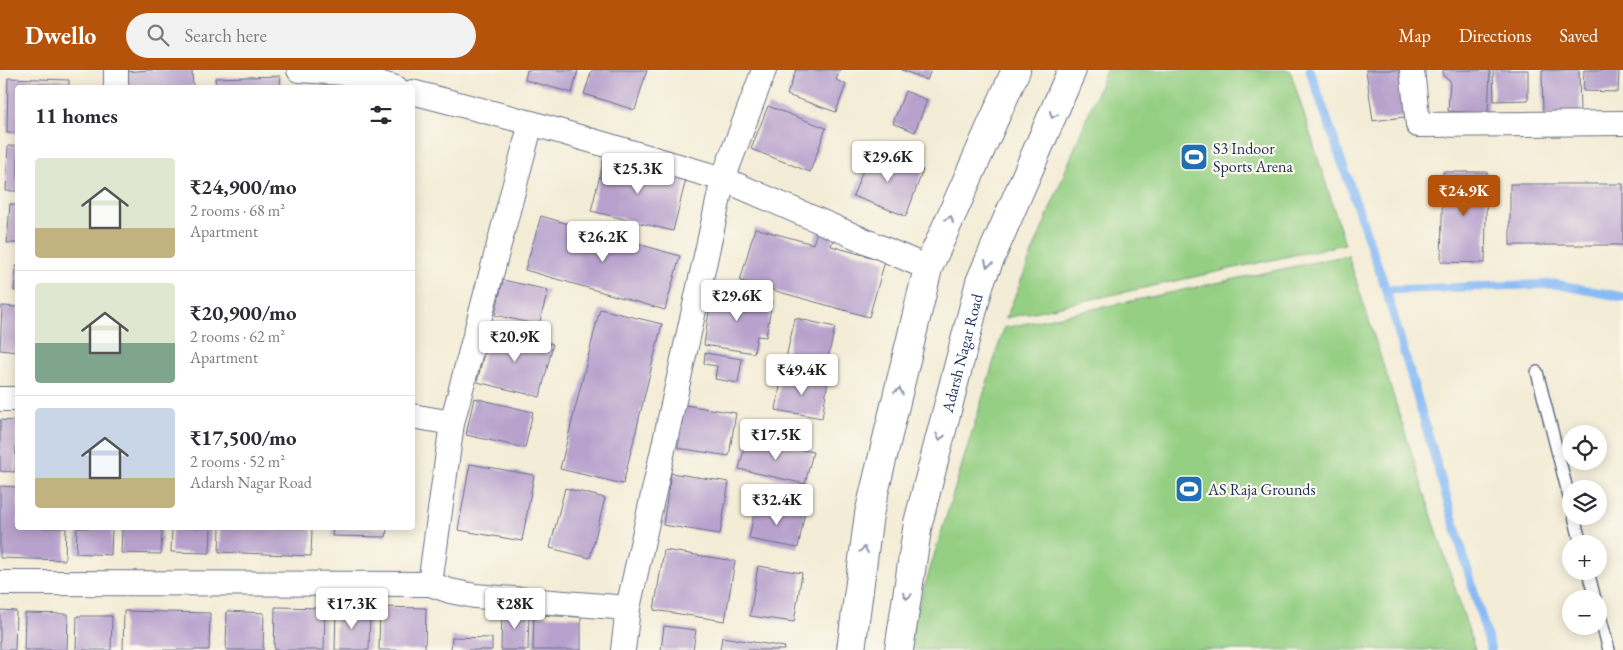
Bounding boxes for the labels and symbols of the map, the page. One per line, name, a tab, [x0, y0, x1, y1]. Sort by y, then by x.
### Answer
one-way arrow	[1048, 110, 1059, 119]
place label: S3 Indoor Sports Arena	[1213, 138, 1294, 177]
pin: ₹29.6K	[847, 140, 929, 183]
sports icon: S3 Indoor Sports Arena	[1179, 142, 1209, 172]
pin: ₹25.3K	[597, 152, 679, 195]
pin: ₹24.9K	[1423, 174, 1505, 217]
one-way arrow	[944, 215, 955, 224]
pin: ₹26.2K	[562, 220, 644, 263]
one-way arrow	[984, 259, 995, 268]
pin: ₹29.6K	[696, 280, 778, 322]
street label: Adarsh Nagar Road	[936, 290, 987, 416]
pin: ₹20.9K	[474, 320, 556, 363]
pin: ₹49.4K	[761, 354, 843, 396]
one-way arrow	[893, 387, 904, 396]
pin: ₹17.5K	[735, 418, 817, 461]
one-way arrow	[935, 433, 946, 442]
sports icon: AS Raja Grounds	[1174, 474, 1204, 504]
place label: AS Raja Grounds	[1207, 479, 1316, 500]
pin: ₹32.4K	[736, 484, 818, 526]
one-way arrow	[859, 545, 869, 554]
pin: ₹17.3K	[311, 588, 393, 630]
pin: ₹28K	[485, 588, 545, 630]
one-way arrow	[902, 592, 913, 600]

